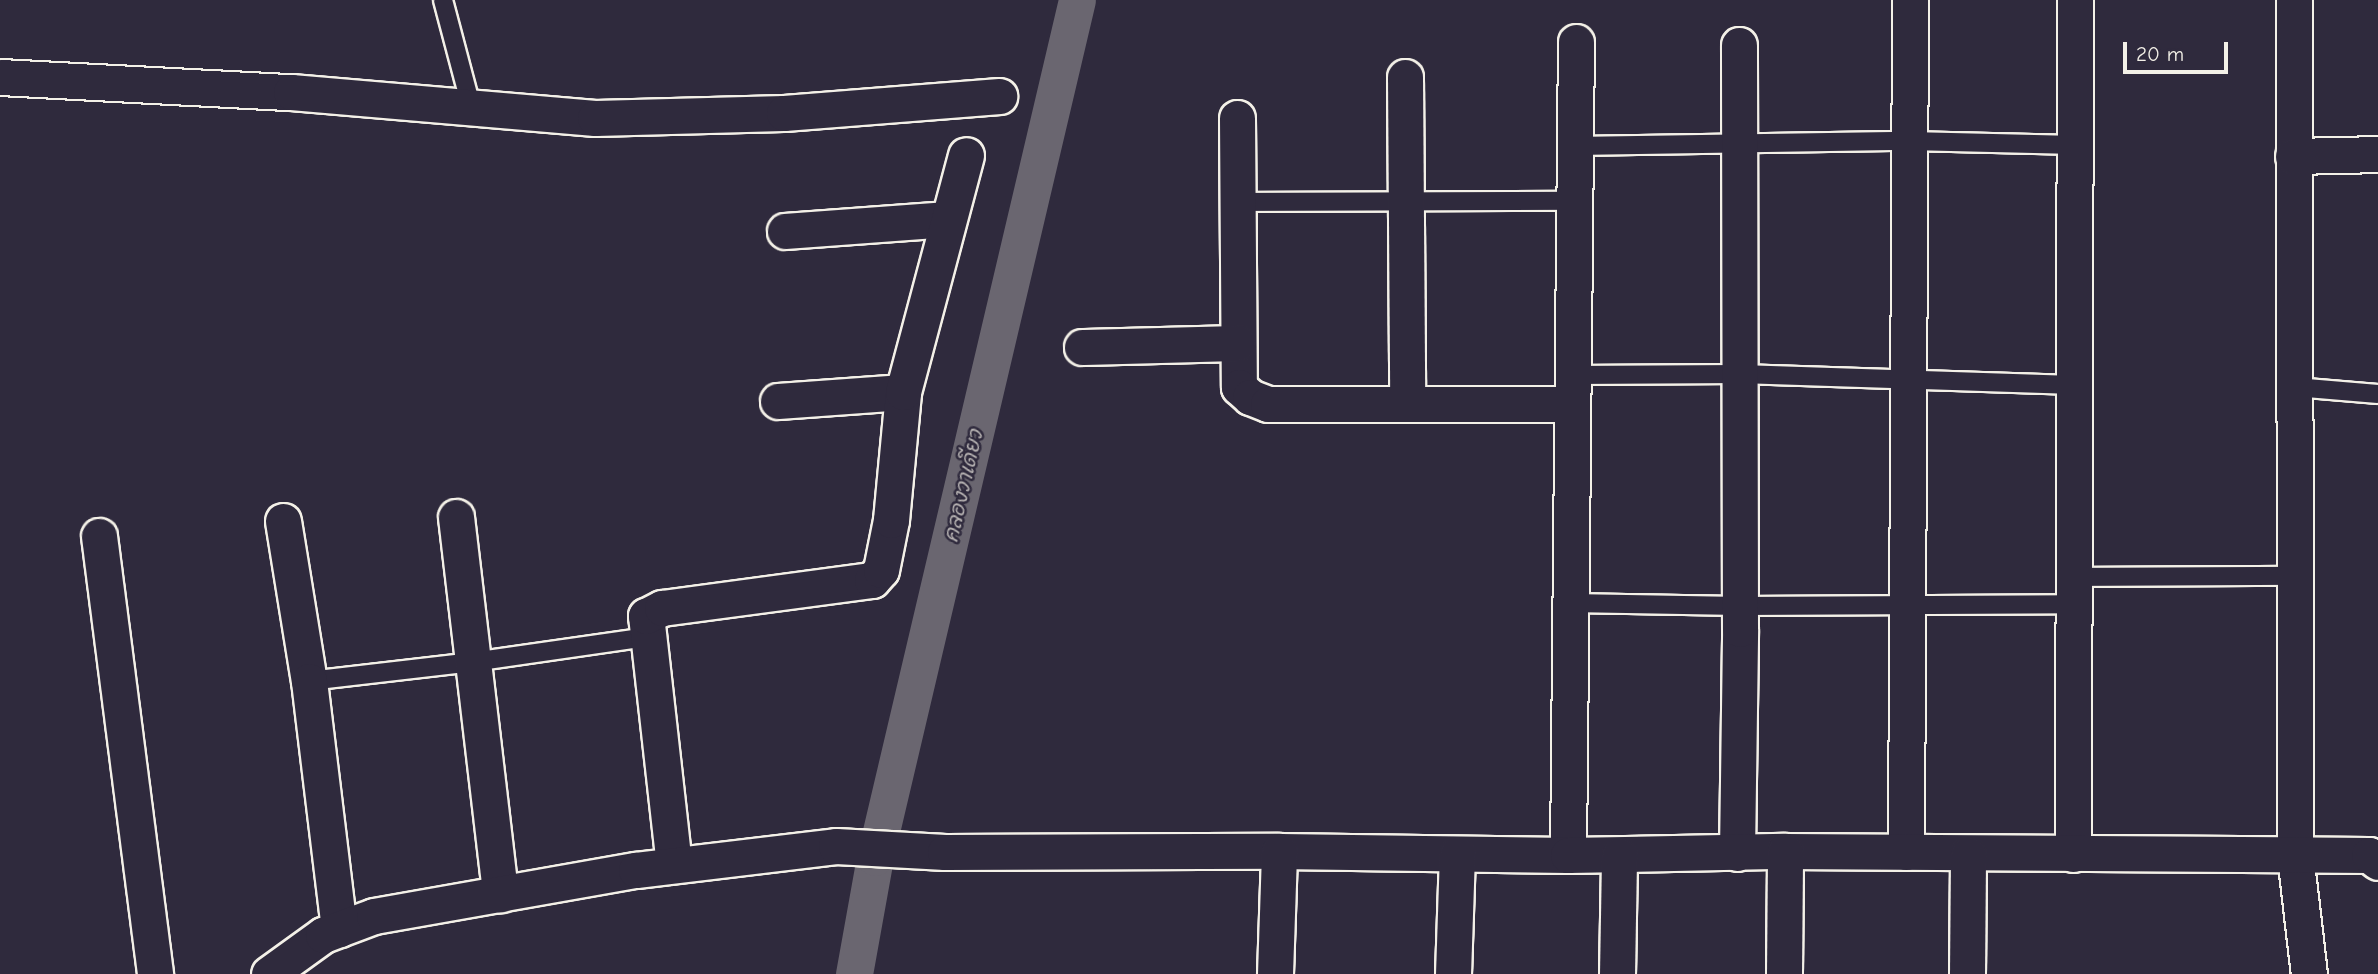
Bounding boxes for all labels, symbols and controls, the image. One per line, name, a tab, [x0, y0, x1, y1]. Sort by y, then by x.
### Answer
scale bar	[2126, 28, 2231, 72]
text: 20 m	[2136, 42, 2184, 66]
water label: คลองวาเดียว	[938, 427, 988, 545]

